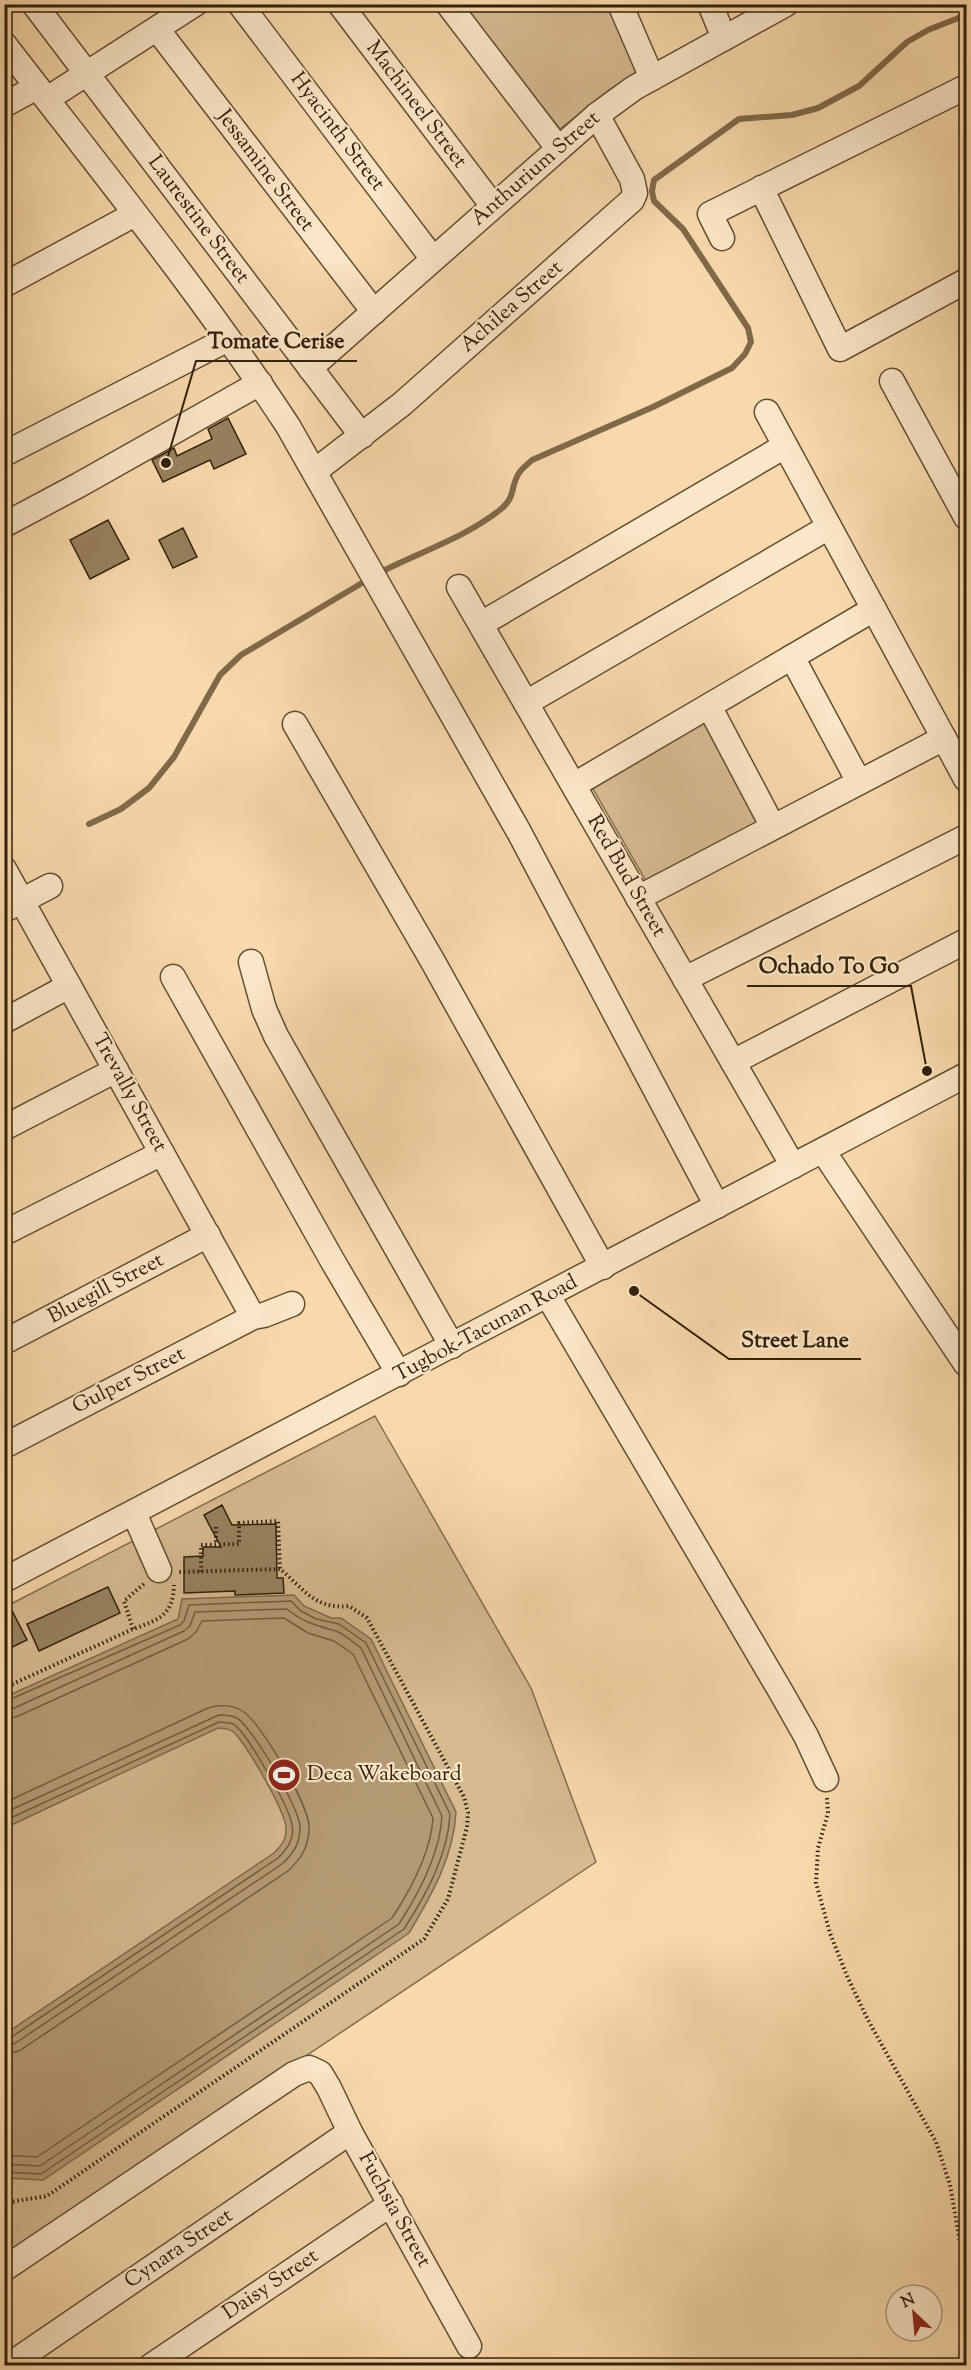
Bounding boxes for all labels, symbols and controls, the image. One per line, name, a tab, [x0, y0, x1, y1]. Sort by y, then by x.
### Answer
street label: Machineel Street	[358, 35, 474, 175]
street label: Hyacinth Street	[282, 66, 392, 198]
street label: Jessamine Street	[208, 103, 321, 238]
street label: Anthurium Street	[465, 104, 607, 234]
street label: Laurestine Street	[140, 150, 256, 290]
street label: Achilea Street	[454, 254, 570, 360]
callout: Tomate Cerise	[196, 321, 357, 361]
text: Tomate Cerise	[208, 327, 344, 359]
street label: Red Bud Street	[579, 809, 673, 943]
callout: Ochado To Go	[747, 946, 911, 986]
text: Ochado To Go	[759, 952, 899, 984]
street label: Trevally Street	[84, 1028, 174, 1158]
street label: Bluegill Street	[43, 1246, 169, 1332]
street label: Tugbok-Tacunan Road	[389, 1268, 583, 1390]
callout: Street Lane	[729, 1319, 861, 1359]
text: Street Lane	[741, 1326, 849, 1358]
street label: Gulper Street	[67, 1340, 191, 1422]
sports icon: Deca Wakeboard	[266, 1757, 302, 1793]
place label: Deca Wakeboard	[307, 1760, 462, 1790]
street label: Fuchsia Street	[350, 2147, 438, 2273]
street label: Cynara Street	[119, 2202, 239, 2296]
street label: Daisy Street	[217, 2242, 325, 2328]
north arrow	[884, 2283, 944, 2343]
text: N	[898, 2289, 920, 2315]

